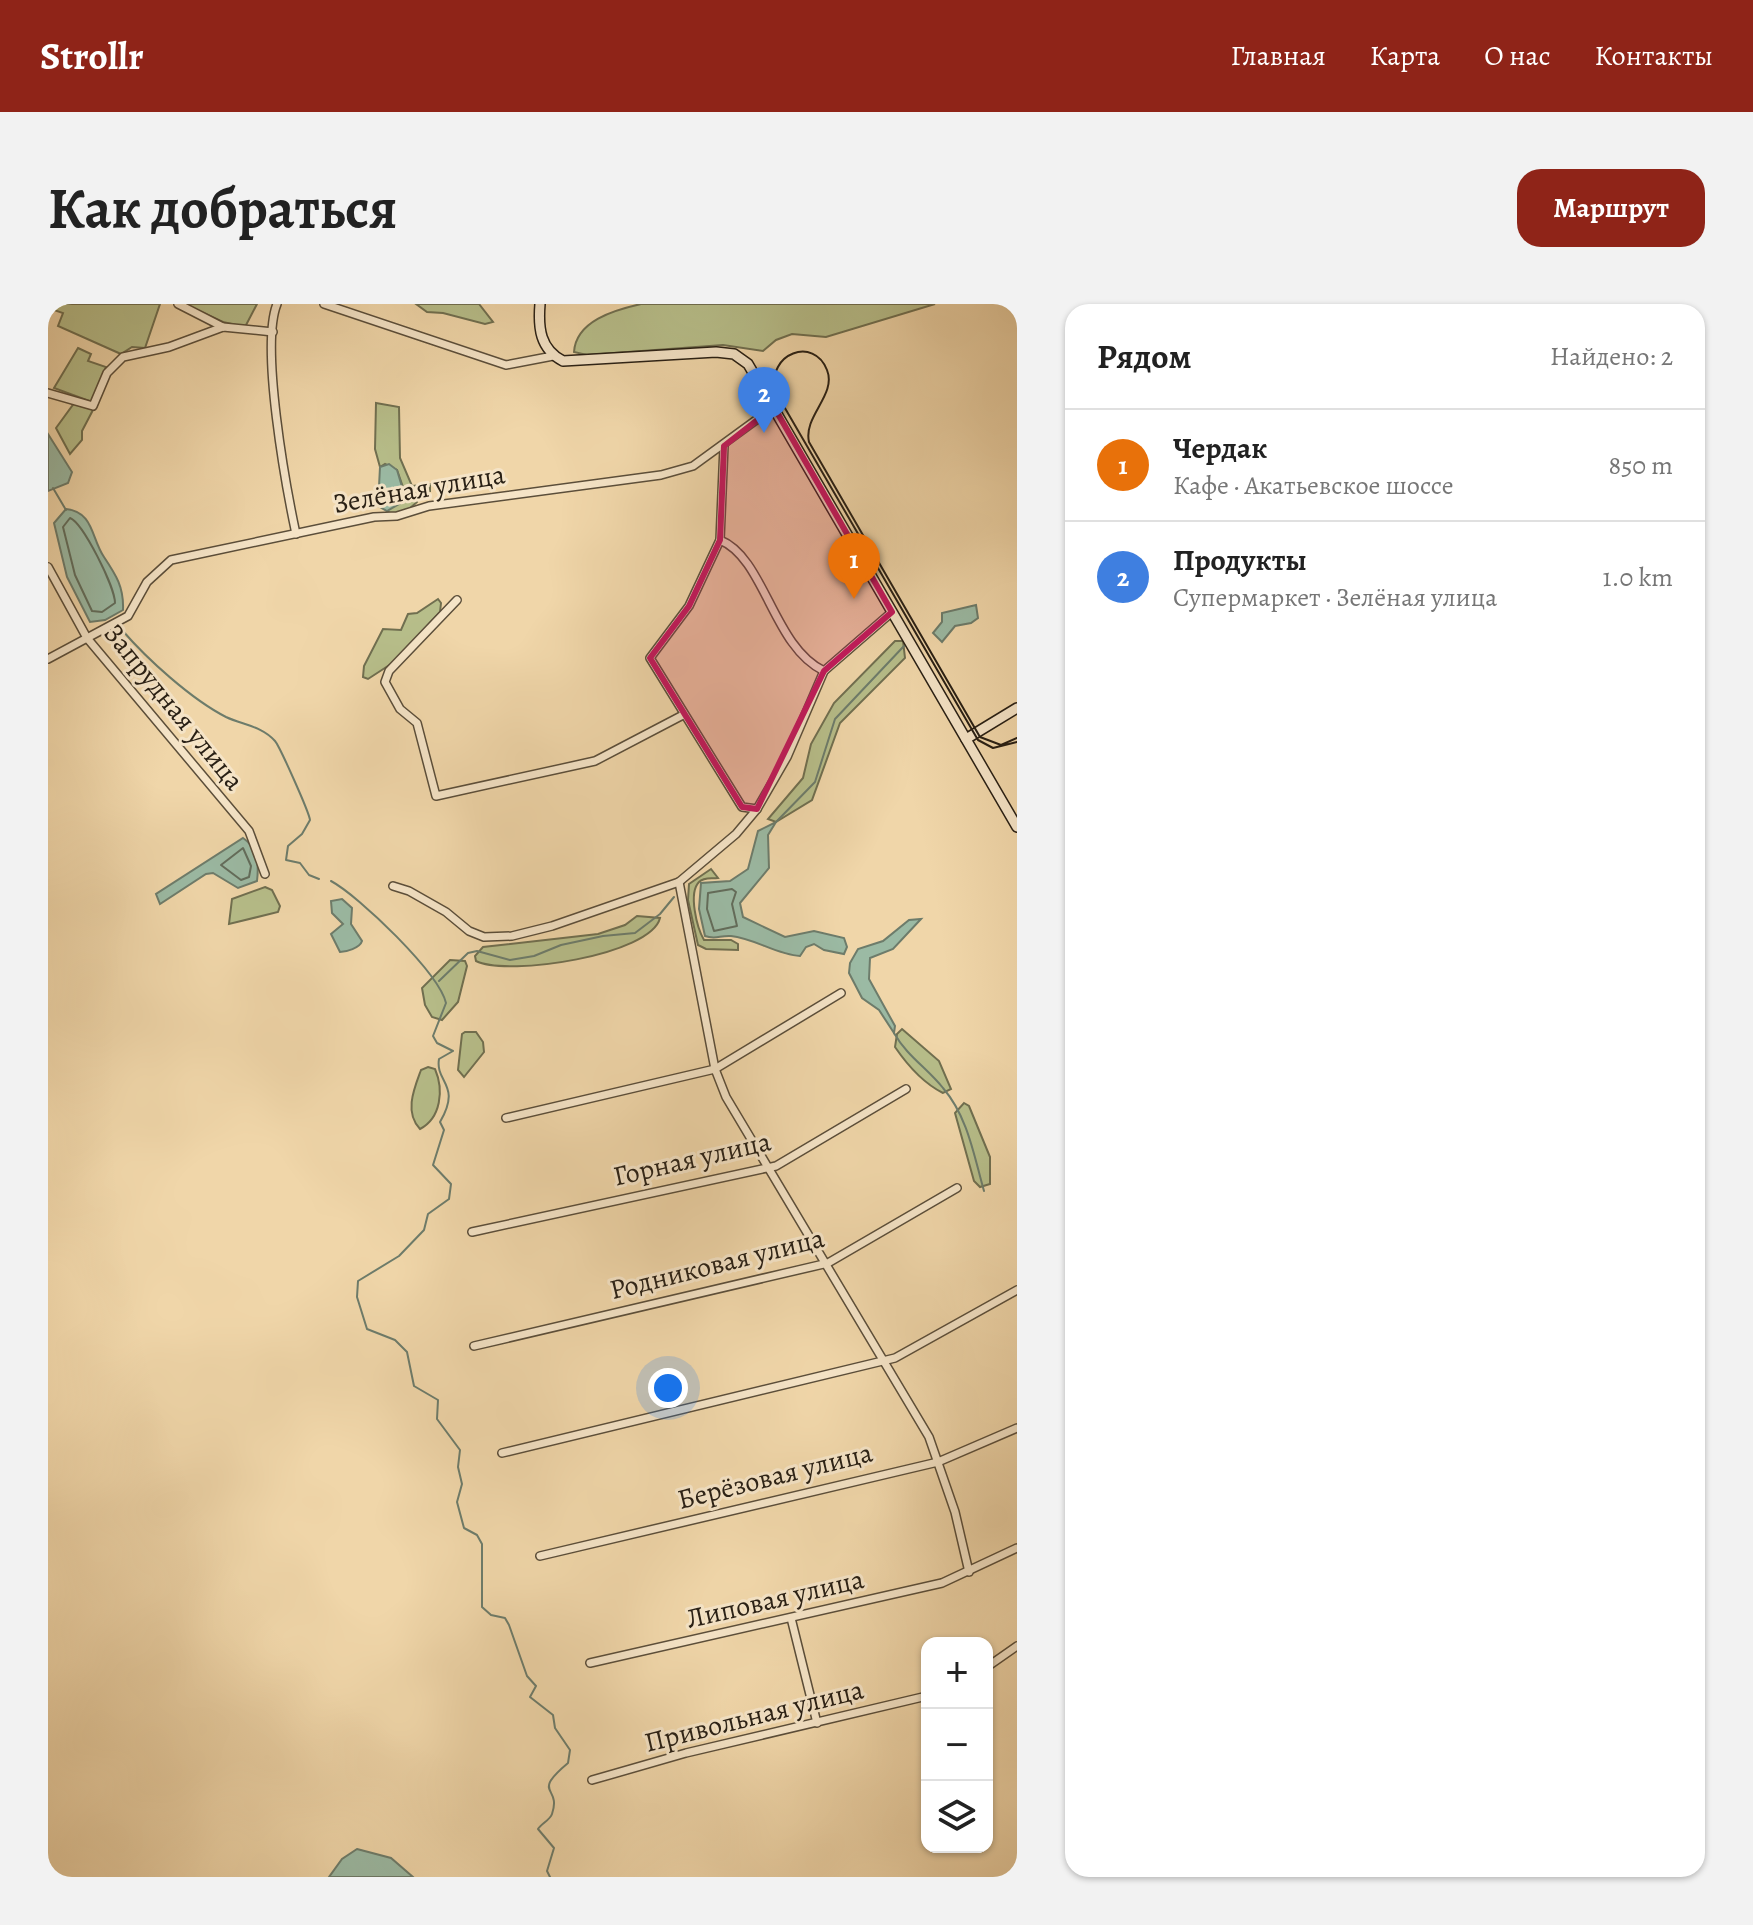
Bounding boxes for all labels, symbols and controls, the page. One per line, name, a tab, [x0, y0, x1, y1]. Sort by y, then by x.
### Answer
text: Strollr	[40, 30, 144, 82]
text: Главная	[1230, 37, 1326, 75]
text: Карта	[1370, 37, 1440, 75]
text: О нас	[1484, 37, 1551, 75]
text: Контакты	[1595, 37, 1713, 75]
button: Маршрут	[1517, 169, 1705, 247]
text: Как добраться	[48, 170, 397, 246]
text: Рядом	[1097, 333, 1191, 380]
text: Найдено: 2	[1550, 339, 1673, 374]
pin: 2	[738, 367, 790, 433]
text: Чердак	[1173, 428, 1267, 468]
text: 1	[1118, 448, 1128, 483]
text: 850 m	[1609, 448, 1673, 483]
street label: Зелёная улица	[330, 455, 508, 523]
text: Кафе · Акатьевское шоссе	[1173, 468, 1454, 503]
pin: 1	[828, 533, 880, 599]
text: Продукты	[1173, 540, 1307, 580]
text: 2	[1117, 560, 1129, 595]
text: 1.0 km	[1603, 560, 1673, 595]
text: Супермаркет · Зелёная улица	[1173, 580, 1497, 615]
street label: Запрудная улица	[95, 616, 253, 798]
street label: Горная улица	[610, 1122, 775, 1196]
street label: Родниковая улица	[606, 1219, 828, 1309]
your location	[648, 1368, 688, 1408]
street label: Берёзовая улица	[673, 1433, 877, 1519]
street label: Липовая улица	[682, 1560, 868, 1638]
map controls	[921, 1637, 993, 1853]
button: +	[921, 1637, 993, 1709]
street label: Привольная улица	[641, 1670, 868, 1762]
button: −	[921, 1709, 993, 1781]
button: layers	[921, 1781, 993, 1853]

